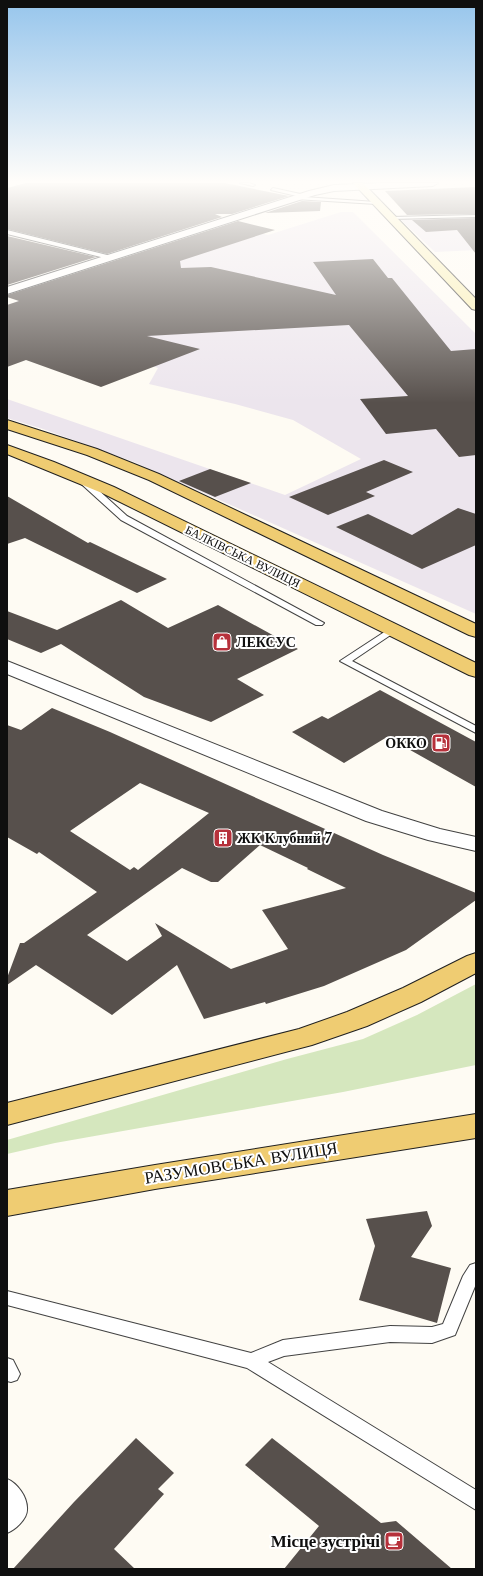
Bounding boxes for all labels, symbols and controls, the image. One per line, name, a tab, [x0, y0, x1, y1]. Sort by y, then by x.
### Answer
street label: БАЛКІВСЬКА ВУЛИЦЯ	[183, 522, 303, 590]
shop icon: ЛЕКСУС	[211, 631, 233, 653]
place label: ЛЕКСУС	[236, 633, 296, 651]
fuel station icon: ОККО	[430, 732, 452, 754]
place label: ОККО	[385, 734, 427, 752]
building icon: ЖК Клубний 7	[212, 827, 234, 849]
place label: ЖК Клубний 7	[237, 829, 332, 847]
street label: РАЗУМОВСЬКА ВУЛИЦЯ	[143, 1137, 339, 1189]
cafe icon: Місце зустрічі	[383, 1530, 405, 1552]
place label: Місце зустрічі	[271, 1531, 380, 1552]

